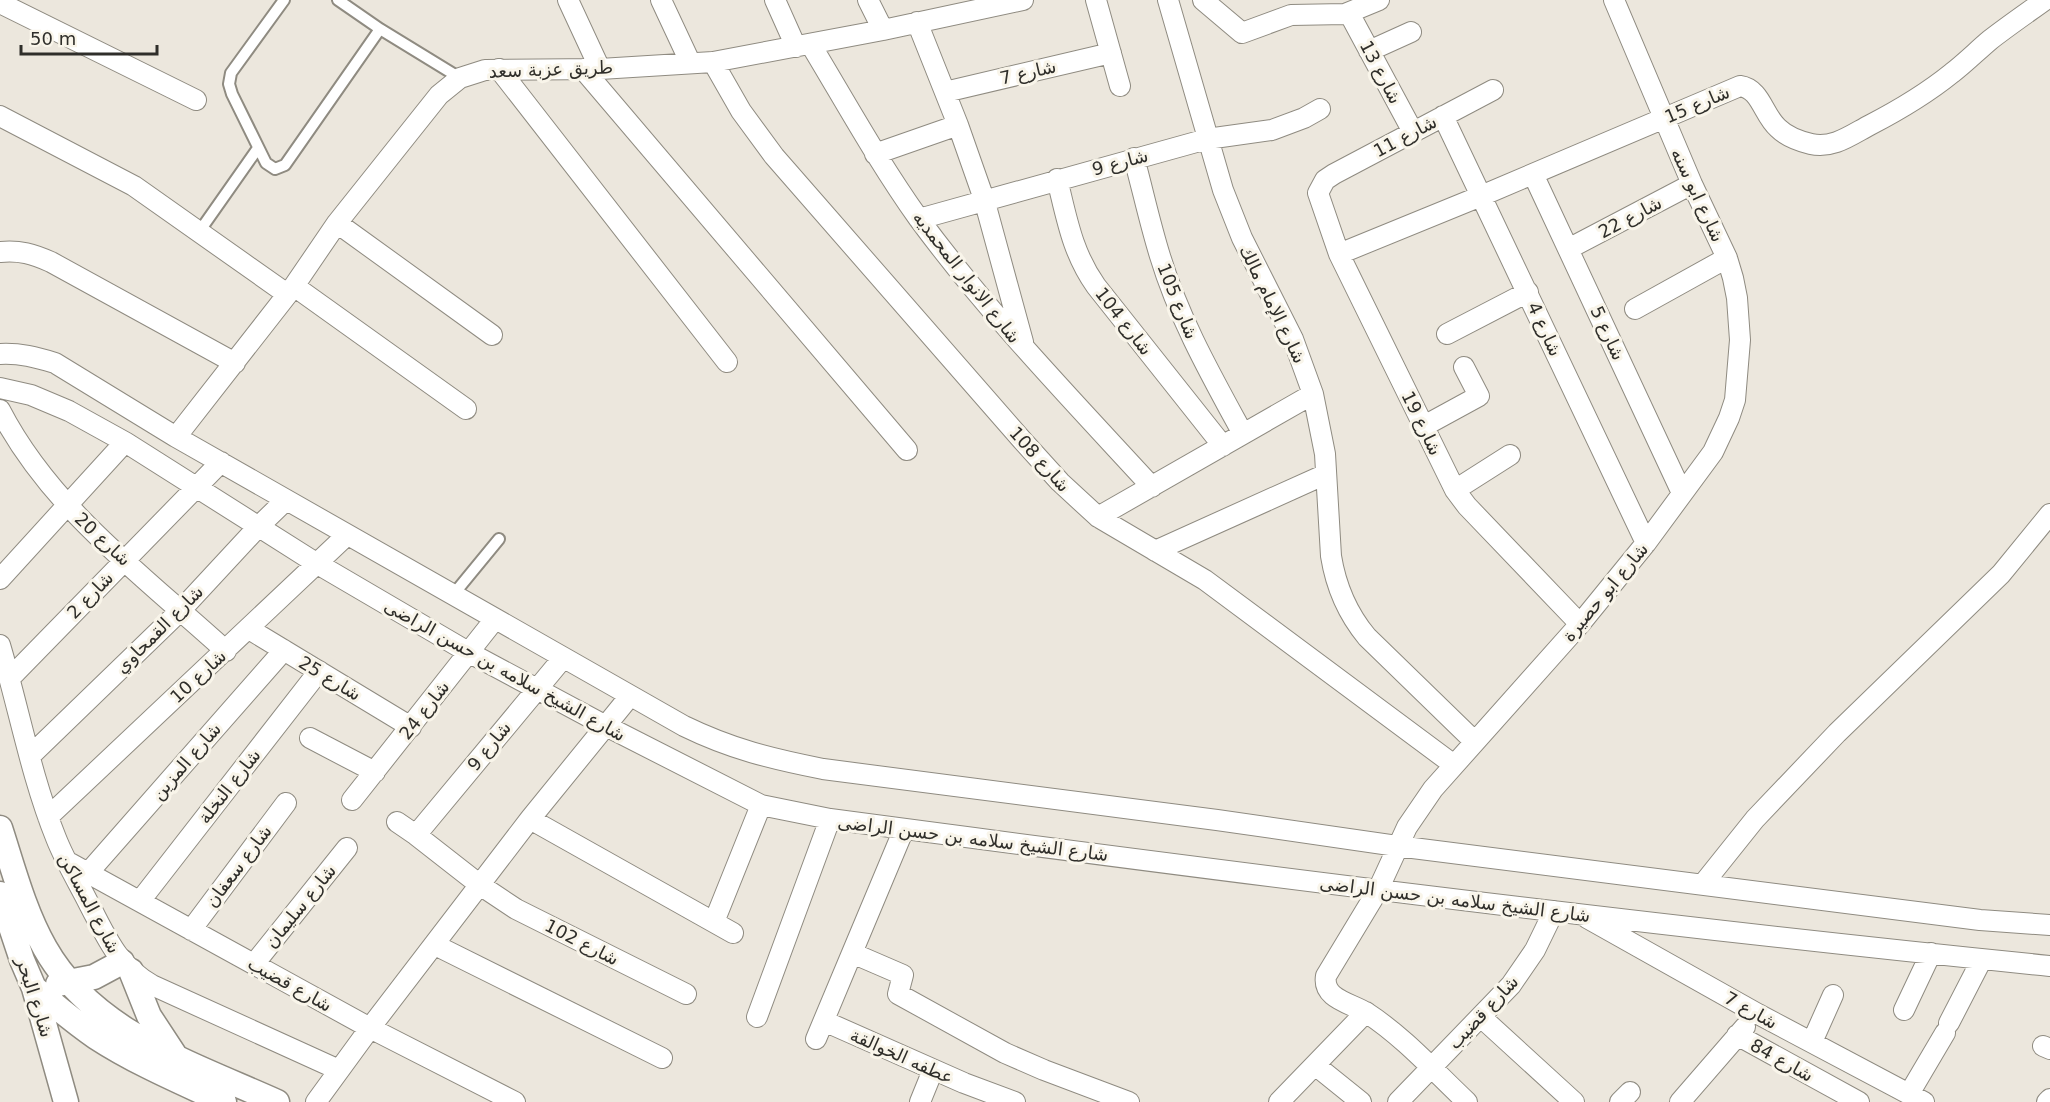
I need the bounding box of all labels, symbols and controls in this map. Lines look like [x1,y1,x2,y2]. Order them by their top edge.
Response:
scale bar [21,18,158,56]
text: 50 m [30,28,76,49]
street label: شارع 13 [1355,37,1406,108]
street label: شارع 7 [998,55,1058,90]
street label: طريق عزبة سعد [489,56,614,83]
street label: شارع 15 [1661,81,1733,128]
street label: شارع 11 [1370,111,1441,162]
street label: شارع 9 [1090,144,1151,181]
street label: شارع ابو سنه [1666,145,1729,246]
street label: شارع 22 [1595,192,1666,243]
street label: شارع الانوار المحمديه [908,207,1025,348]
street label: شارع الإمام مالك [1234,242,1311,367]
street label: شارع 105 [1152,260,1203,342]
street label: شارع 104 [1090,283,1157,360]
street label: شارع 4 [1522,299,1567,360]
street label: شارع 5 [1585,303,1630,364]
street label: شارع 19 [1397,388,1446,459]
street label: شارع 108 [1005,422,1075,496]
street label: شارع 20 [70,508,135,571]
street label: شارع ابو حصيرة [1558,538,1653,646]
street label: شارع 2 [63,567,118,624]
street label: شارع القمحاوي [111,581,208,678]
street label: شارع الشيخ سلامه بن حسن الراضى [380,595,629,746]
street label: شارع 10 [166,645,231,708]
street label: شارع 25 [295,651,365,706]
street label: شارع 24 [395,676,454,744]
street label: شارع 9 [463,717,516,775]
street label: شارع المزين [147,718,226,804]
street label: شارع النخلة [193,745,265,828]
street label: شارع الشيخ سلامه بن حسن الراضى [836,811,1110,866]
street label: شارع سعفان [200,821,276,912]
street label: شارع المساكن [54,849,125,957]
street label: شارع سليمان [260,860,341,953]
street label: شارع الشيخ سلامه بن حسن الراضى [1318,872,1592,927]
street label: شارع 102 [541,914,622,970]
street label: شارع قضيب [244,952,336,1017]
street label: شارع البحر [11,953,58,1040]
street label: شارع قضيب [1444,971,1523,1054]
street label: شارع 7 [1720,987,1781,1034]
street label: عطفه الخوالقة [847,1024,957,1089]
street label: شارع 84 [1746,1034,1817,1087]

